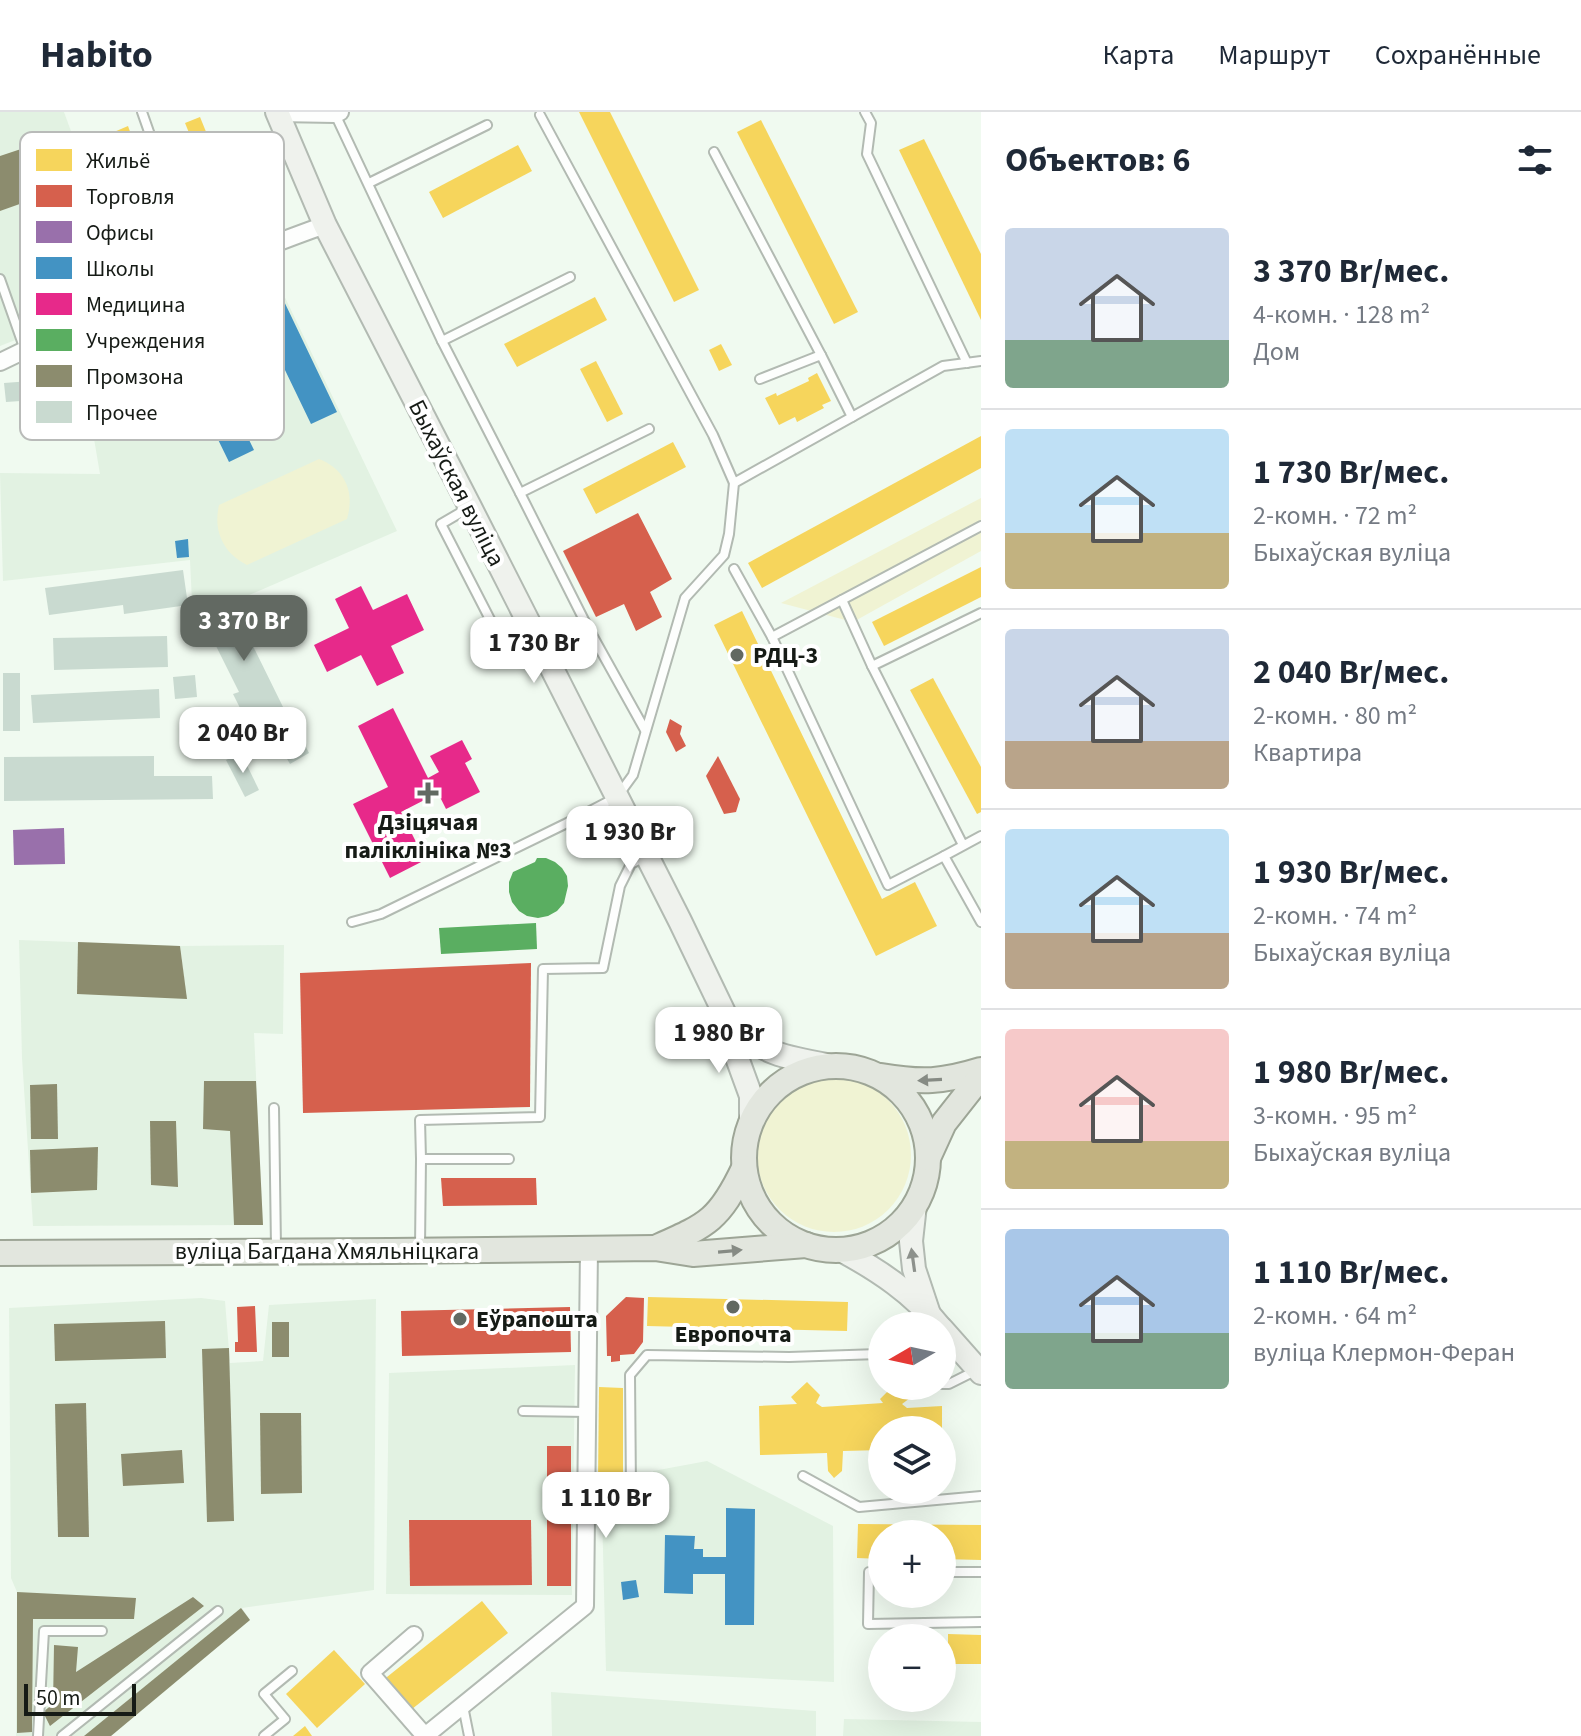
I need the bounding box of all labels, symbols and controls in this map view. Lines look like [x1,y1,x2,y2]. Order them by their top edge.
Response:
text: Habito [40,28,153,82]
text: Карта [1103,35,1174,75]
text: Маршрут [1218,35,1331,75]
text: Сохранённые [1375,35,1541,75]
legend [20,132,284,440]
text: Объектов: 6 [1005,136,1190,185]
icon: filters [1513,138,1557,182]
text: Жильё [86,145,150,177]
text: Торговля [86,181,175,213]
text: Офисы [86,217,154,249]
text: 3 370 Br/мес. [1253,247,1449,296]
text: Школы [86,253,154,285]
icon: home [1069,260,1165,356]
text: Медицина [86,289,185,321]
text: 4-комн. · 128 m² [1253,296,1430,333]
text: Учреждения [86,325,205,357]
text: Дом [1253,333,1300,370]
text: Промзона [86,361,184,393]
street label: Быхаўская вуліца [399,394,514,573]
text: Прочее [86,397,158,429]
text: 1 730 Br/мес. [1253,448,1449,497]
icon: home [1069,461,1165,557]
text: 2-комн. · 72 m² [1253,497,1417,534]
text: Быхаўская вуліца [1253,534,1451,571]
pin: 3 370 Br [161,595,327,663]
text: 3 370 Br [198,602,290,639]
pin: 1 730 Br [451,617,617,685]
text: 1 730 Br [488,624,580,661]
place label: РДЦ-3 [753,638,818,673]
marker: РДЦ-3 [728,646,746,664]
text: 2 040 Br/мес. [1253,648,1449,697]
icon: home [1069,661,1165,757]
text: 2-комн. · 80 m² [1253,697,1417,734]
pin: 2 040 Br [160,707,326,775]
text: 2 040 Br [197,714,289,751]
text: Квартира [1253,734,1362,771]
marker: Дзіцячая паліклініка №3 [417,782,439,804]
place label: Дзіцячая паліклініка №3 [344,805,512,868]
pin: 1 930 Br [547,806,713,874]
text: 1 930 Br [584,813,676,850]
text: 1 930 Br/мес. [1253,848,1449,897]
icon: home [1069,861,1165,957]
text: 2-комн. · 74 m² [1253,897,1417,934]
text: Быхаўская вуліца [1253,934,1451,971]
pin: 1 980 Br [636,1007,802,1075]
text: 1 980 Br [673,1014,765,1051]
text: 1 980 Br/мес. [1253,1048,1449,1097]
icon: home [1069,1061,1165,1157]
one-way arrow [917,1074,942,1087]
text: 3-комн. · 95 m² [1253,1097,1417,1134]
text: Быхаўская вуліца [1253,1134,1451,1171]
street label: вуліца Багдана Хмяльніцкага [175,1234,479,1269]
one-way arrow [718,1244,743,1257]
one-way arrow [906,1247,919,1272]
text: 1 110 Br/мес. [1253,1248,1449,1297]
icon: home [1069,1261,1165,1357]
text: 2-комн. · 64 m² [1253,1297,1417,1334]
marker: Европочта [724,1298,742,1316]
place label: Еўрапошта [476,1302,598,1337]
marker: Еўрапошта [451,1310,469,1328]
north arrow [868,1312,956,1400]
map controls [868,1312,956,1712]
place label: Европочта [674,1317,792,1352]
text: вуліца Клермон-Феран [1253,1334,1515,1371]
button: layers [868,1416,956,1504]
pin: 1 110 Br [523,1472,689,1540]
text: 1 110 Br [560,1479,652,1516]
button: + [868,1520,956,1608]
button: − [868,1624,956,1712]
scale bar [24,1680,136,1716]
text: 50 m [36,1682,81,1714]

